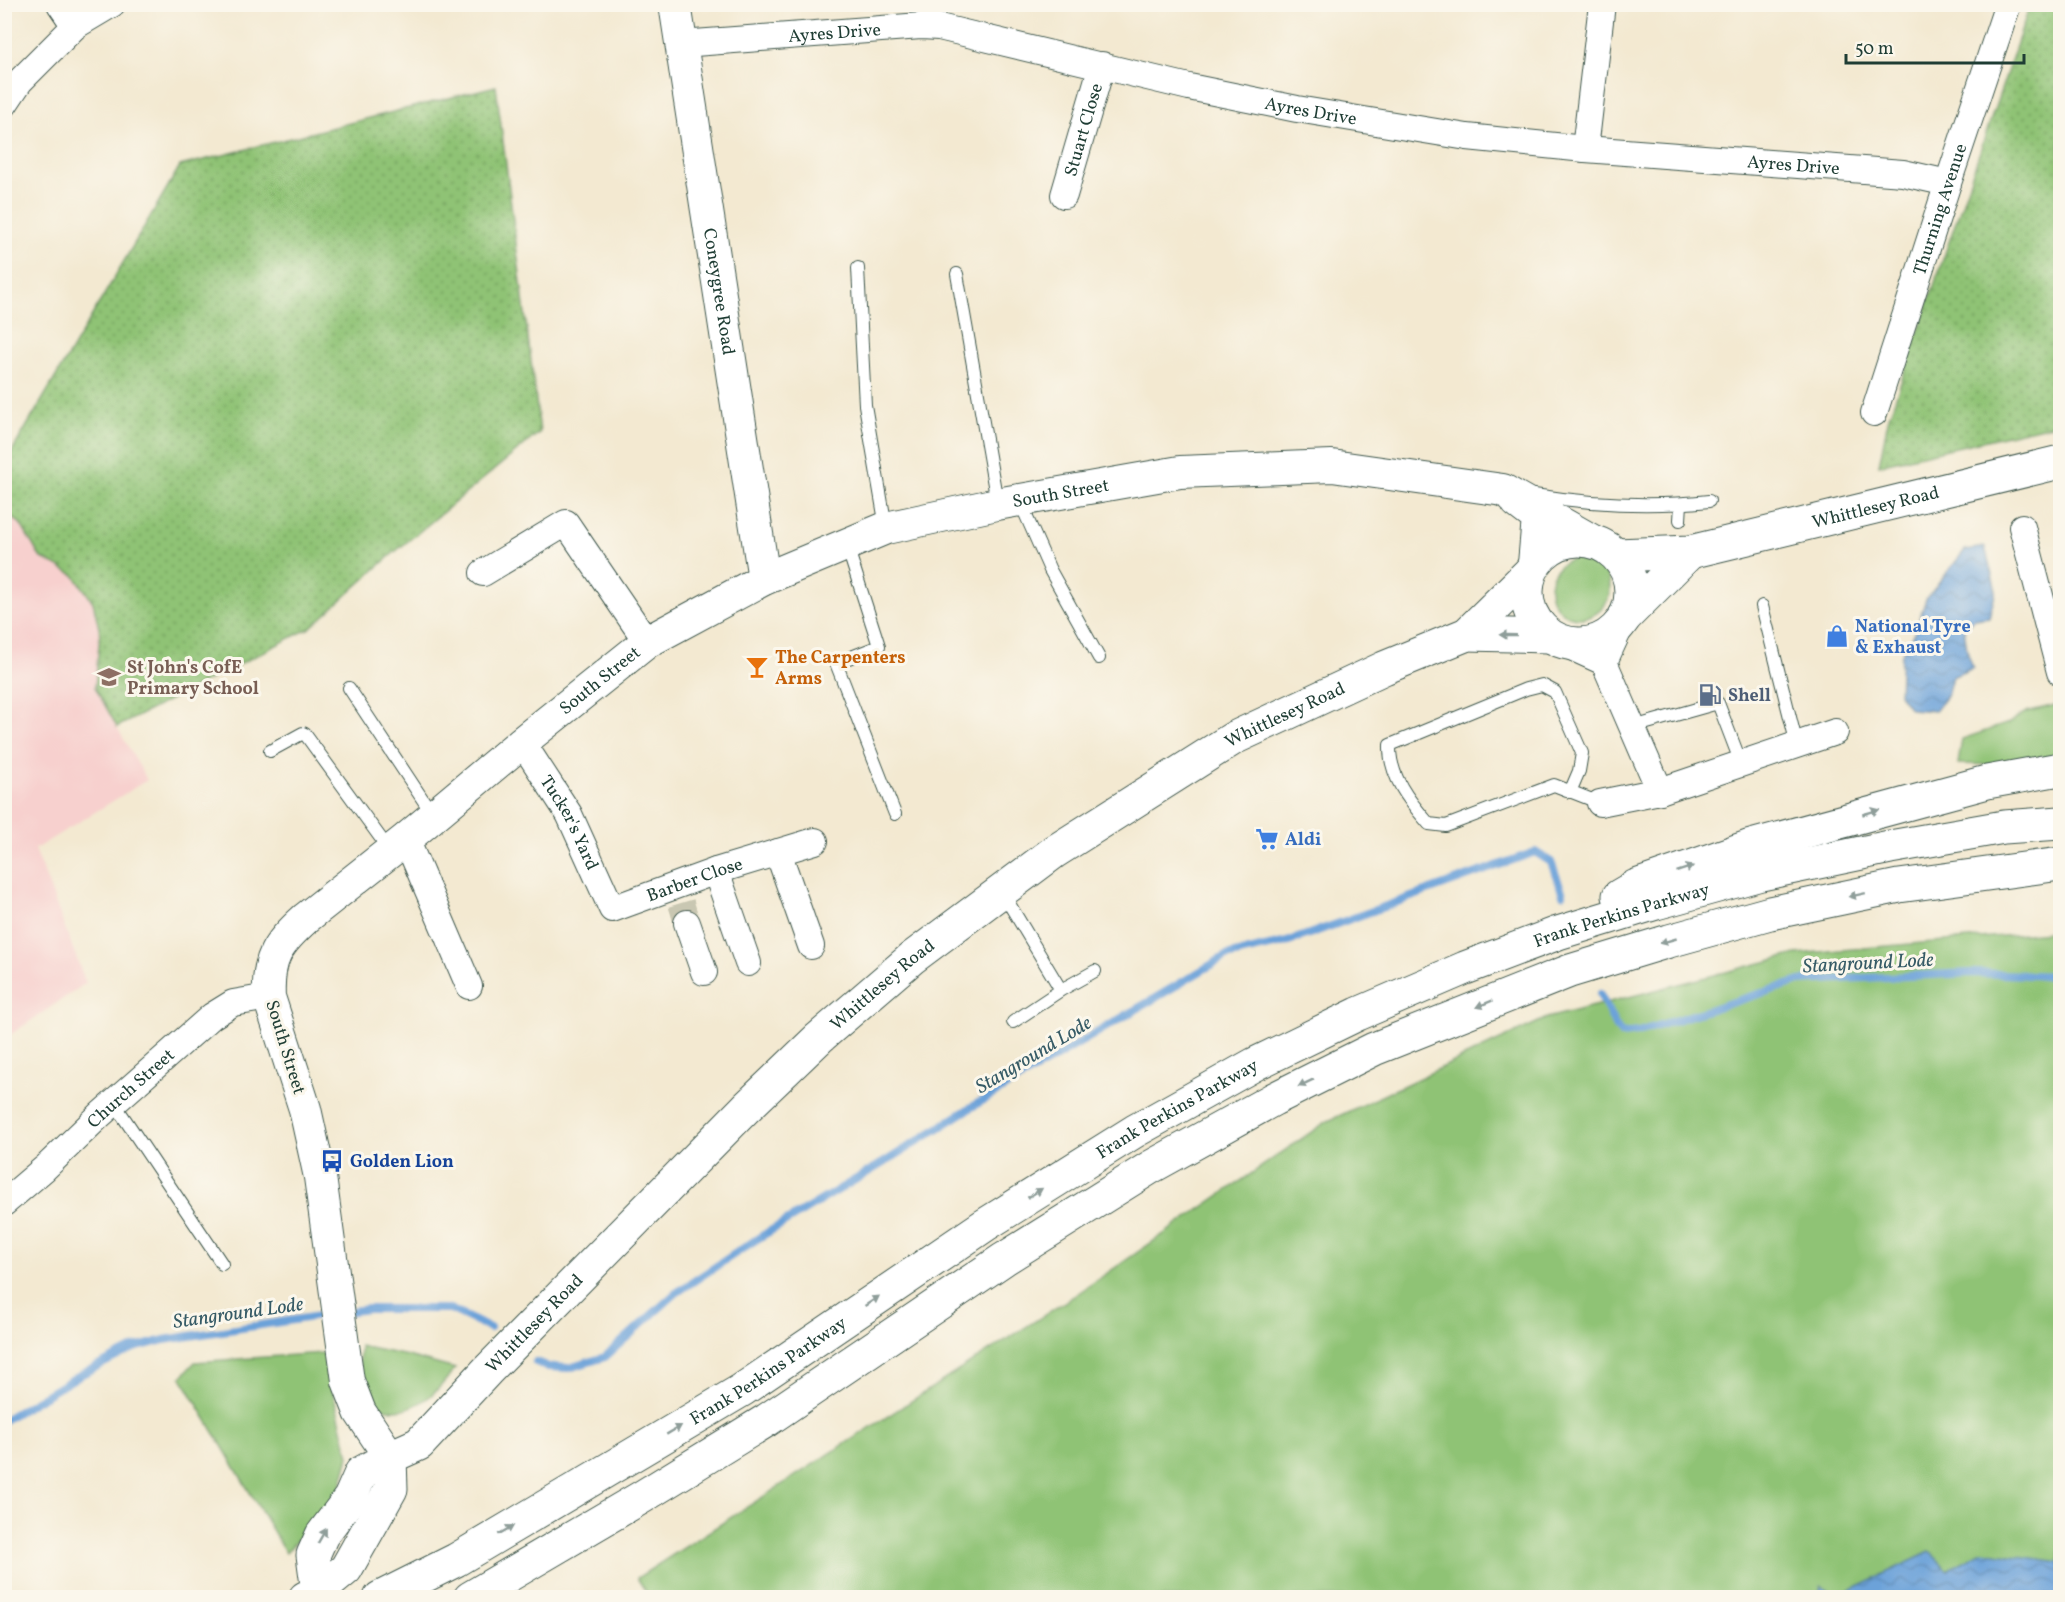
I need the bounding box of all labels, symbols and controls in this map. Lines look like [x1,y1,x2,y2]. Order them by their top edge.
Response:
street label: Ayres Drive [788,18,882,50]
scale bar [1846,27,2024,65]
text: 50 m [1855,37,1894,62]
street label: Stuart Close [1059,81,1110,180]
street label: Ayres Drive [1262,92,1358,133]
street label: Thurning Avenue [1908,141,1974,279]
street label: Ayres Drive [1746,150,1841,182]
street label: Coneygree Road [696,226,740,357]
street label: South Street [1011,474,1111,515]
street label: Whittlesey Road [1810,481,1942,536]
place label: National Tyre & Exhaust [1855,615,1971,661]
shop icon: National Tyre & Exhaust [1824,623,1850,649]
one-way arrow [1499,630,1518,639]
street label: South Street [555,641,646,721]
place label: The Carpenters Arms [775,646,906,692]
bar icon: The Carpenters Arms [744,654,770,680]
place label: St John's CofE Primary School [127,656,259,702]
school or university icon: St John's CofE Primary School [96,664,122,690]
street label: Whittlesey Road [1220,677,1350,755]
fuel station icon: Shell [1697,682,1723,708]
place label: Shell [1728,684,1771,709]
street label: Tucker's Yard [533,771,604,875]
one-way arrow [1862,807,1880,816]
supermarket icon: Aldi [1254,826,1280,852]
place label: Aldi [1285,828,1321,853]
street label: Barber Close [644,853,746,909]
one-way arrow [1676,863,1694,873]
street label: Frank Perkins Parkway [1530,878,1713,955]
one-way arrow [1848,890,1867,900]
street label: Whittlesey Road [825,934,941,1037]
one-way arrow [1659,937,1677,946]
water label: Stanground Lode [1802,947,1935,981]
street label: South Street [258,997,311,1098]
one-way arrow [1475,1000,1493,1009]
water label: Stanground Lode [971,1010,1098,1101]
street label: Church Street [82,1044,181,1135]
street label: Frank Perkins Parkway [1092,1054,1263,1166]
one-way arrow [1297,1079,1314,1088]
bus stop icon: Golden Lion [319,1148,345,1174]
place label: Golden Lion [350,1150,454,1175]
one-way arrow [1027,1188,1043,1199]
street label: Whittlesey Road [481,1269,590,1379]
water label: Stanground Lode [171,1291,306,1337]
one-way arrow [864,1295,880,1307]
street label: Frank Perkins Parkway [686,1311,852,1432]
one-way arrow [666,1425,682,1436]
one-way arrow [498,1525,515,1535]
one-way arrow [317,1527,327,1544]

